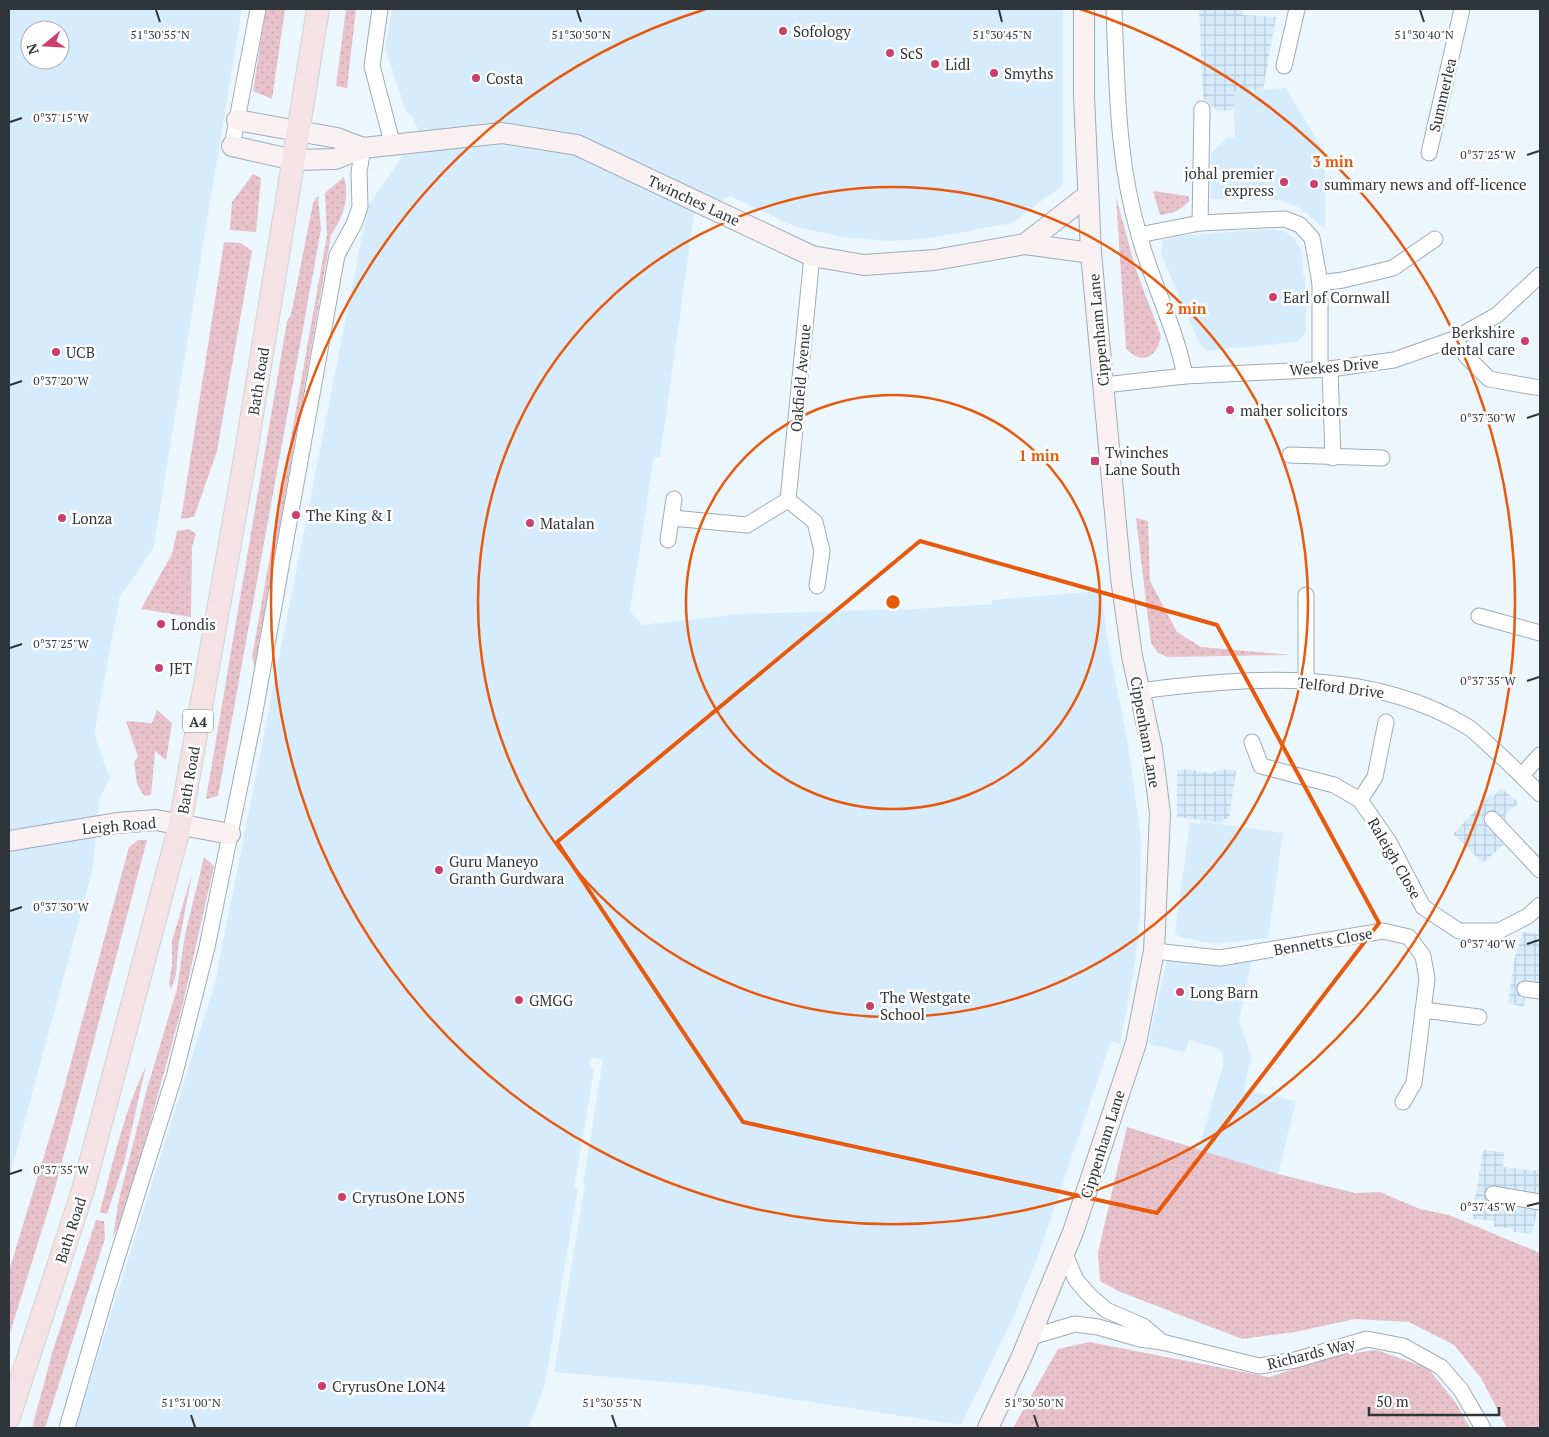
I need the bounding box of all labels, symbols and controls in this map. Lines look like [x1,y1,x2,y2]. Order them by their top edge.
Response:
north arrow [20,20,70,70]
place label: Sofology [793,21,851,41]
marker: Sofology [777,25,789,37]
text: 51°30'55"N [130,27,190,42]
text: 51°30'50"N [551,27,611,42]
text: 51°30'45"N [972,27,1032,42]
text: 51°30'40"N [1394,27,1454,42]
text: N [21,41,43,57]
place label: ScS [900,43,923,63]
marker: ScS [884,47,896,59]
place label: Lidl [945,54,971,74]
street label: Summerlea [1424,56,1460,134]
marker: Lidl [929,58,941,70]
place label: Smyths [1004,63,1053,83]
marker: Smyths [988,67,1000,79]
place label: Costa [486,68,524,88]
marker: Costa [470,72,482,84]
text: 0°37'15"W [33,110,90,125]
text: 0°37'25"W [1460,147,1517,162]
text: 3 min [1312,151,1354,171]
place label: johal premier express [1184,163,1274,200]
street label: Twinches Lane [645,170,743,230]
place label: summary news and off-licence [1324,174,1527,194]
marker: johal premier express [1278,176,1290,188]
marker: summary news and off-licence [1308,178,1320,190]
street label: Cippenham Lane [1083,273,1113,387]
place label: Earl of Cornwall [1283,287,1390,307]
marker: Earl of Cornwall [1267,291,1279,303]
text: 2 min [1165,298,1207,318]
place label: Berkshire dental care [1441,322,1515,359]
street label: Oakfield Avenue [785,323,815,433]
marker: Berkshire dental care [1519,335,1531,347]
place label: UCB [66,342,95,362]
marker: UCB [50,346,62,358]
street label: Bath Road [243,346,273,416]
street label: Weekes Drive [1289,352,1379,380]
text: 0°37'20"W [33,373,90,388]
place label: maher solicitors [1240,400,1348,420]
marker: maher solicitors [1224,404,1236,416]
text: 0°37'30"W [1460,410,1517,425]
place label: Twinches Lane South [1105,442,1180,479]
text: 1 min [1018,445,1060,465]
marker: Twinches Lane South [1089,455,1101,467]
place label: The King & I [306,505,392,525]
place label: Lonza [72,508,113,528]
marker: The King & I [290,509,302,521]
marker: Lonza [56,512,68,524]
place label: Matalan [540,513,595,533]
marker: Matalan [524,517,536,529]
centre of rings [884,593,902,611]
place label: Londis [171,614,216,634]
marker: Londis [155,618,167,630]
text: 0°37'25"W [33,636,90,651]
place label: JET [169,658,192,678]
marker: JET [153,662,165,674]
street label: Telford Drive [1297,672,1385,702]
text: 0°37'35"W [1460,673,1517,688]
street label: Cippenham Lane [1126,675,1166,789]
road number: A4 [183,709,213,732]
street label: Bath Road [172,745,204,815]
street label: Leigh Road [81,812,157,838]
street label: Raleigh Close [1364,814,1426,902]
place label: Guru Maneyo Granth Gurdwara [449,851,565,888]
marker: Guru Maneyo Granth Gurdwara [433,864,445,876]
text: 0°37'30"W [33,899,90,914]
street label: Bennetts Close [1272,922,1374,960]
text: 0°37'40"W [1460,936,1517,951]
place label: Long Barn [1190,982,1259,1002]
marker: Long Barn [1174,986,1186,998]
place label: The Westgate School [880,987,971,1024]
place label: GMGG [529,990,574,1010]
marker: GMGG [513,994,525,1006]
marker: The Westgate School [864,1000,876,1012]
street label: Cippenham Lane [1075,1087,1129,1201]
text: 0°37'35"W [33,1162,90,1177]
place label: CryrusOne LON5 [352,1187,465,1207]
marker: CryrusOne LON5 [336,1191,348,1203]
street label: Bath Road [50,1194,90,1266]
text: 0°37'45"W [1460,1199,1517,1214]
street label: Richards Way [1265,1332,1357,1374]
place label: CryrusOne LON4 [332,1376,445,1396]
marker: CryrusOne LON4 [316,1380,328,1392]
scale bar [1369,1384,1499,1416]
text: 50 m [1376,1391,1409,1411]
text: 51°31'00"N [161,1395,221,1410]
text: 51°30'55"N [582,1395,642,1410]
text: 51°30'50"N [1004,1395,1064,1410]

